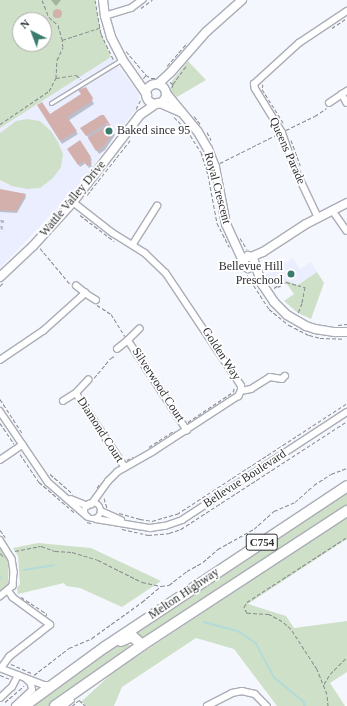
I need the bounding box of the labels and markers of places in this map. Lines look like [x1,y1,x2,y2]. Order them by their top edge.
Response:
place label: Baked since 95 [117,124,190,138]
marker: Baked since 95 [104,126,114,136]
place label: Bellevue Hill Preschool [219,260,283,288]
marker: Bellevue Hill Preschool [286,269,296,279]

